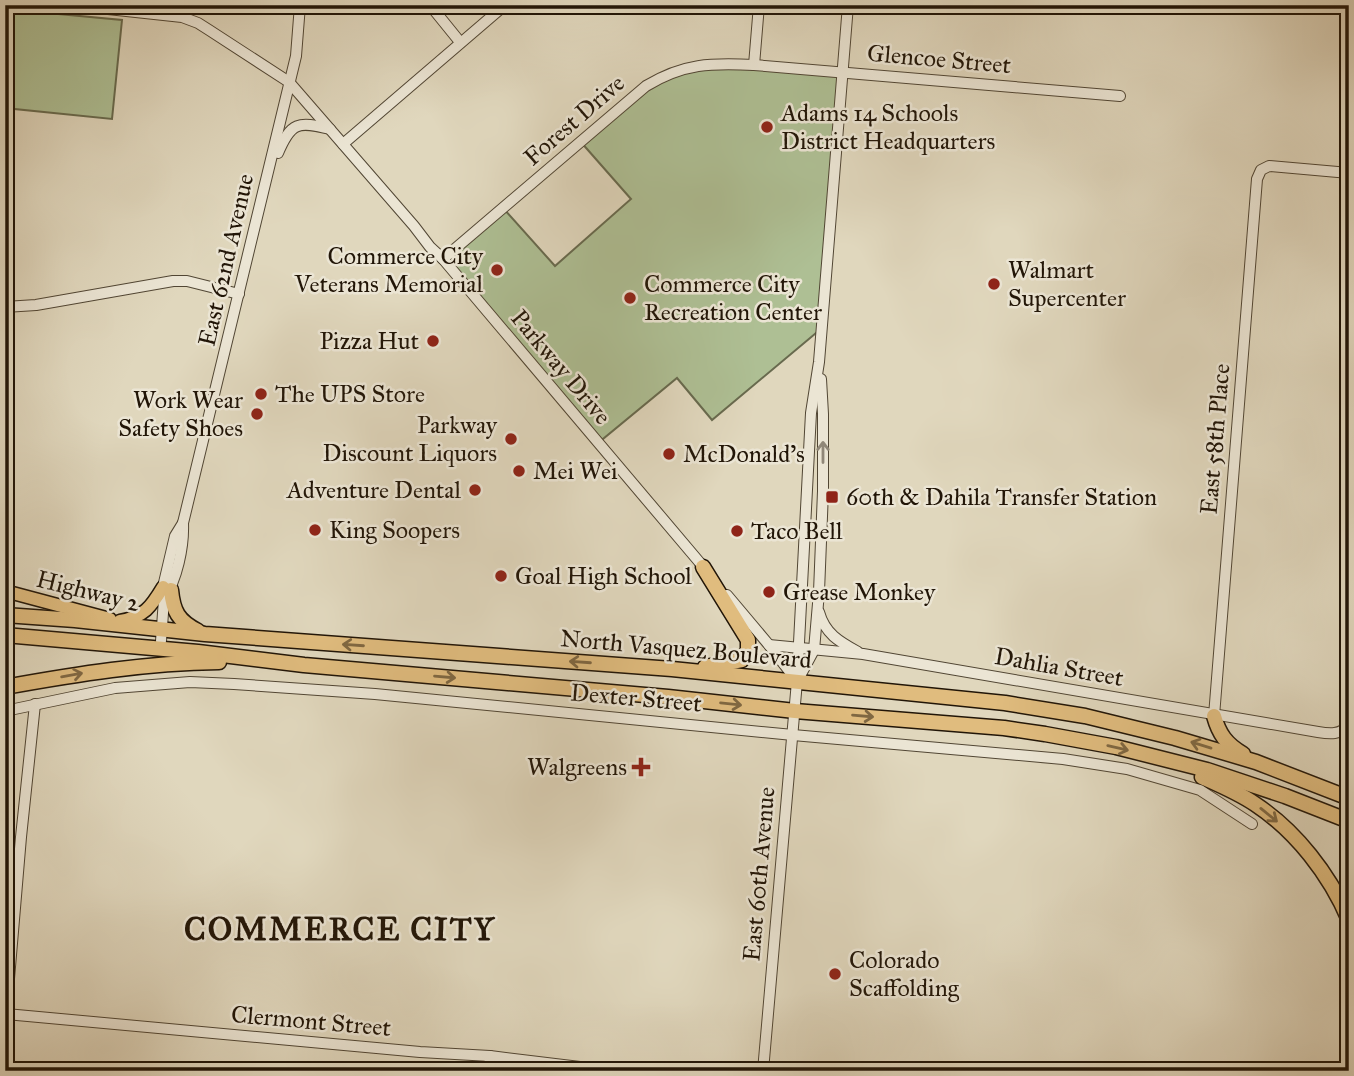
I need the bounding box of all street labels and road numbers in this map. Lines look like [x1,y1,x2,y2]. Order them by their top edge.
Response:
street label: Glencoe Street [866,38,1013,80]
street label: Forest Drive [517,68,631,172]
street label: East 62nd Avenue [192,171,260,349]
street label: Parkway Drive [504,303,618,431]
street label: East 58th Place [1193,362,1237,516]
street label: Highway 2 [33,564,143,618]
street label: North Vasquez Boulevard [559,623,813,675]
street label: Dahlia Street [992,641,1126,693]
street label: Dexter Street [569,677,703,719]
street label: East 60th Avenue [736,785,782,963]
street label: Clermont Street [230,999,393,1043]

